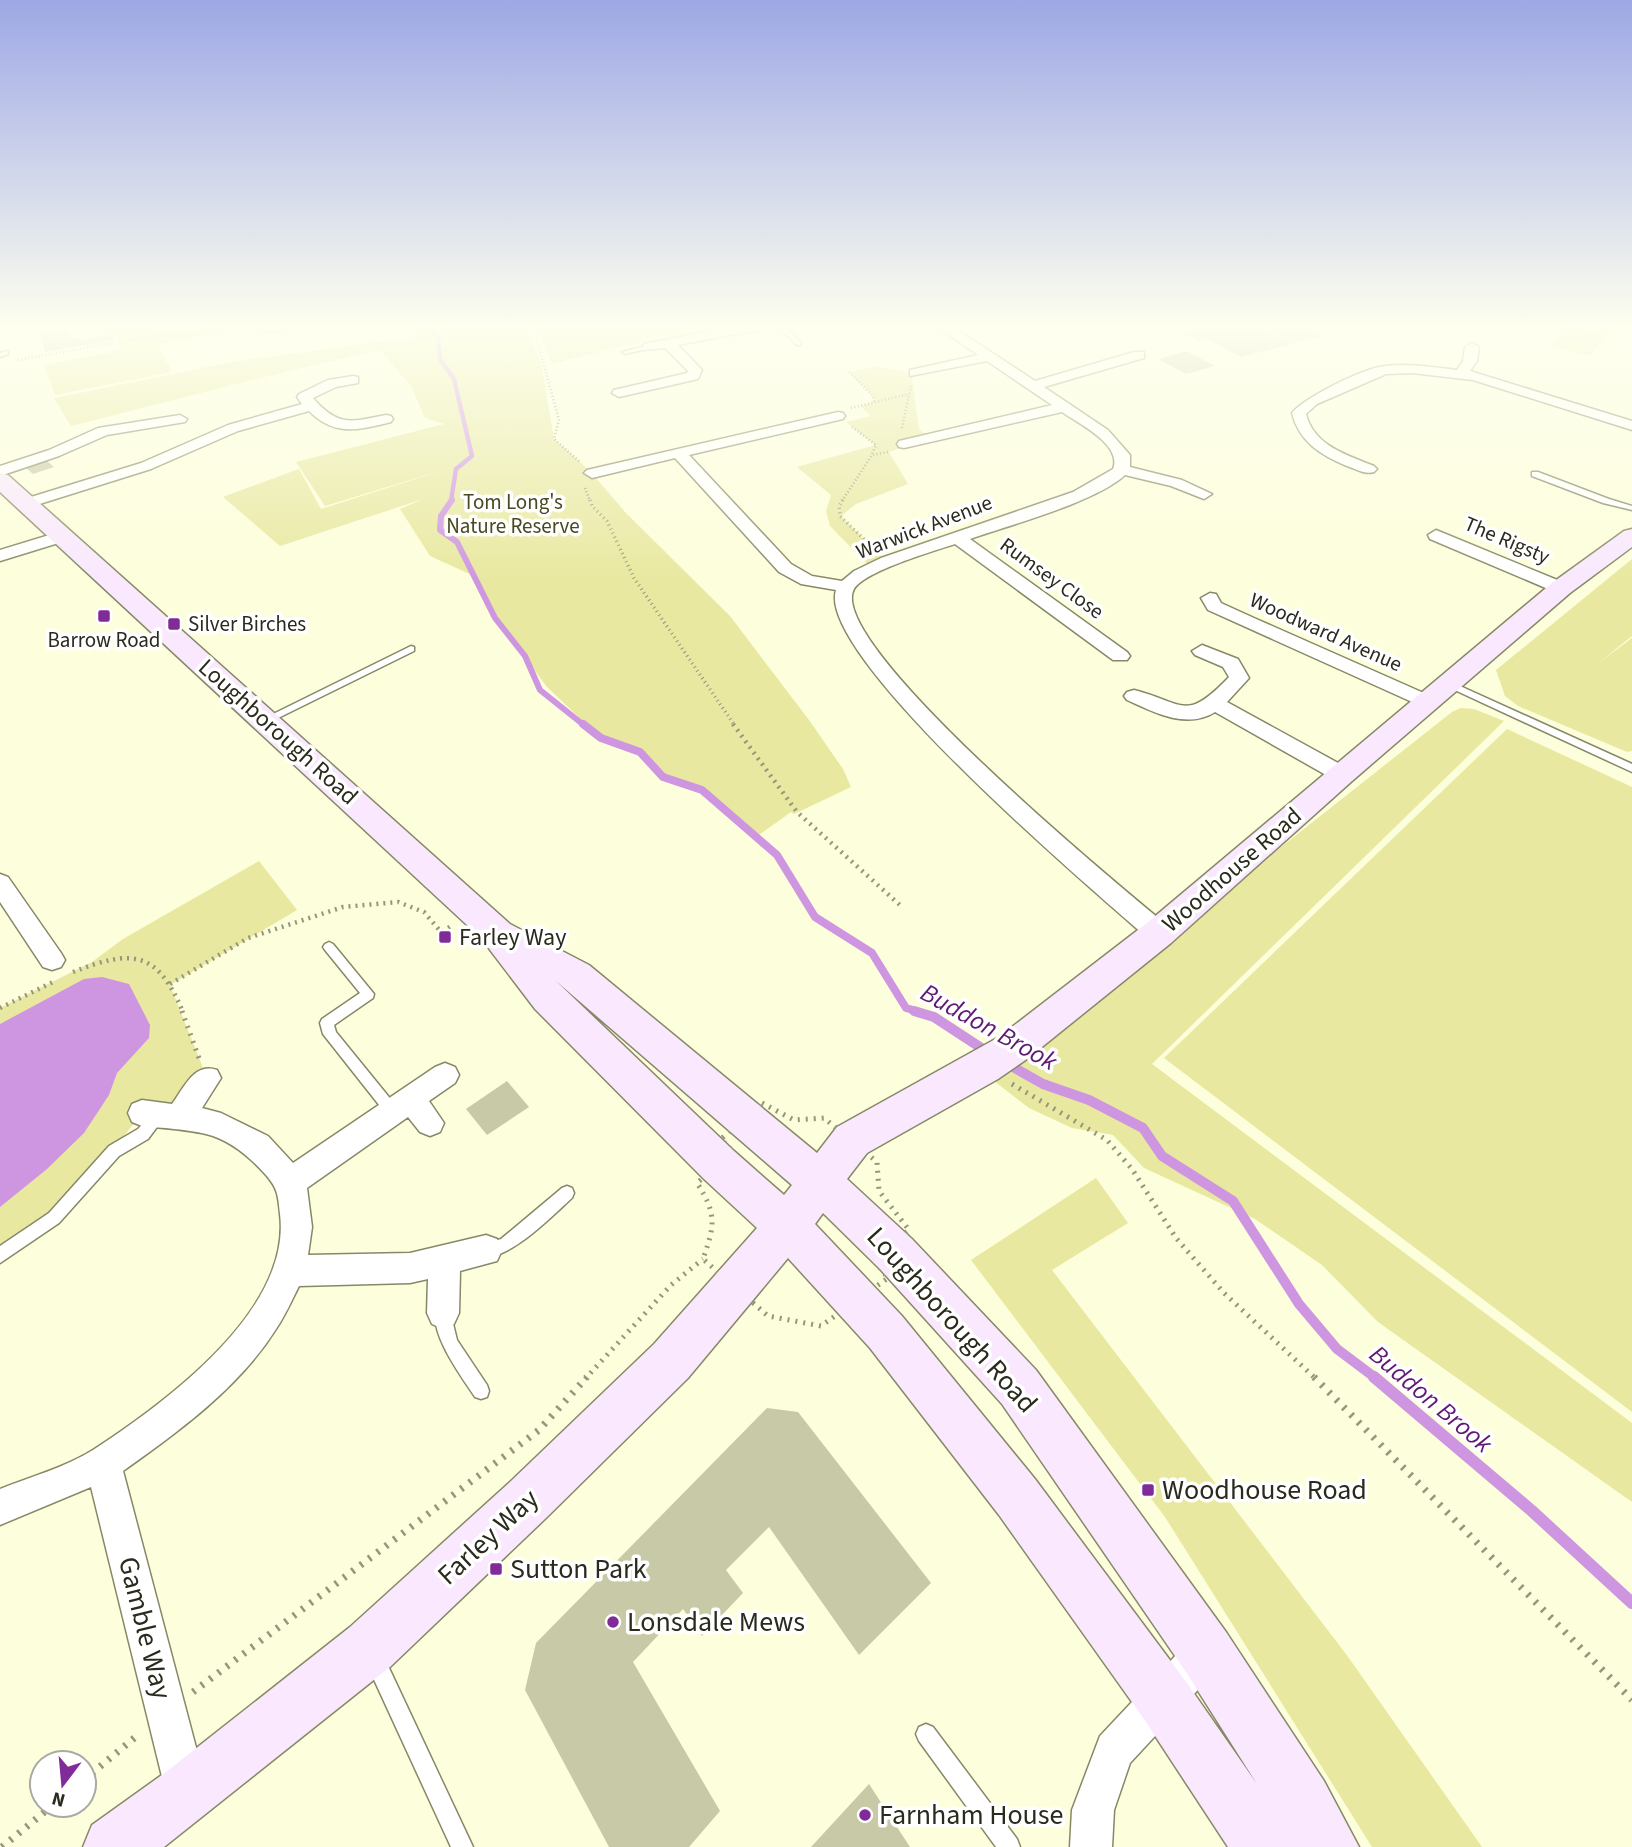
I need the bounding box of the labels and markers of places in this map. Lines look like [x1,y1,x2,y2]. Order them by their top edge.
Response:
marker: Barrow Road [96,608,112,624]
place label: Silver Birches [188,609,306,639]
marker: Silver Birches [166,616,182,632]
place label: Barrow Road [48,625,160,655]
place label: Farley Way [459,920,566,955]
marker: Farley Way [437,929,453,945]
place label: Woodhouse Road [1162,1470,1367,1510]
marker: Woodhouse Road [1140,1482,1156,1498]
place label: Sutton Park [510,1549,647,1589]
marker: Sutton Park [488,1561,504,1577]
place label: Lonsdale Mews [627,1602,805,1642]
marker: Lonsdale Mews [605,1614,621,1630]
place label: Farnham House [879,1795,1063,1835]
marker: Farnham House [857,1807,873,1823]

